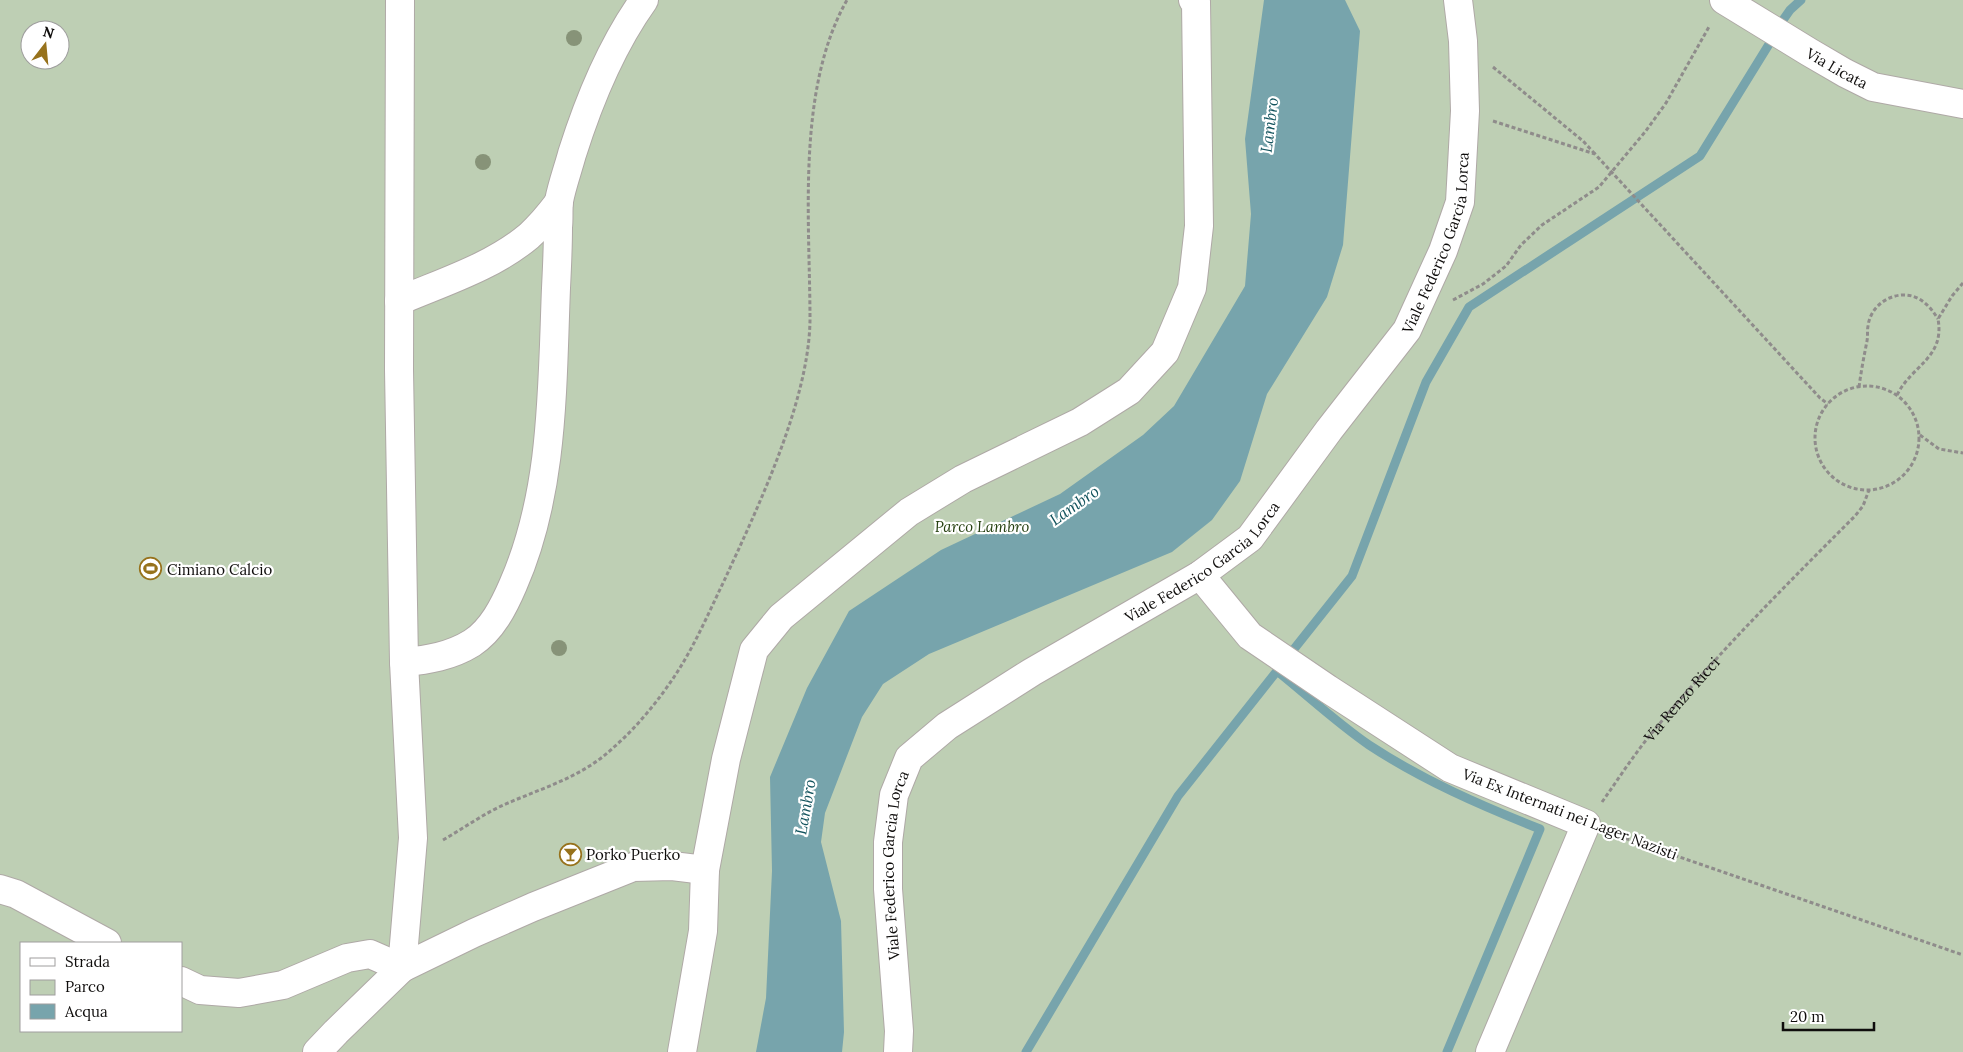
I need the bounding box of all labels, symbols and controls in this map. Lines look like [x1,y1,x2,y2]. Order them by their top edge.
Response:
north arrow [20,20,70,70]
text: N [41,22,56,43]
street label: Via Licata [1802,43,1871,93]
water label: Lambro [1256,96,1282,154]
street label: Viale Federico Garcia Lorca [1397,151,1472,337]
water label: Lambro [1045,481,1103,529]
street label: Viale Federico Garcia Lorca [1120,497,1283,627]
park label: Parco Lambro [935,517,1029,536]
sports icon: Cimiano Calcio [139,557,163,581]
place label: Cimiano Calcio [167,560,272,579]
street label: Via Renzo Ricci [1639,653,1723,746]
street label: Via Ex Internati nei Lager Nazisti [1459,764,1680,864]
street label: Viale Federico Garcia Lorca [879,767,913,962]
water label: Lambro [790,778,820,836]
bar icon: Porko Puerko [558,842,582,866]
place label: Porko Puerko [586,845,680,864]
legend [20,942,182,1032]
text: Strada [65,952,110,971]
text: Parco [65,977,105,996]
scale bar [1783,1000,1874,1032]
text: Acqua [64,1002,108,1021]
text: 20 m [1790,1007,1825,1026]

